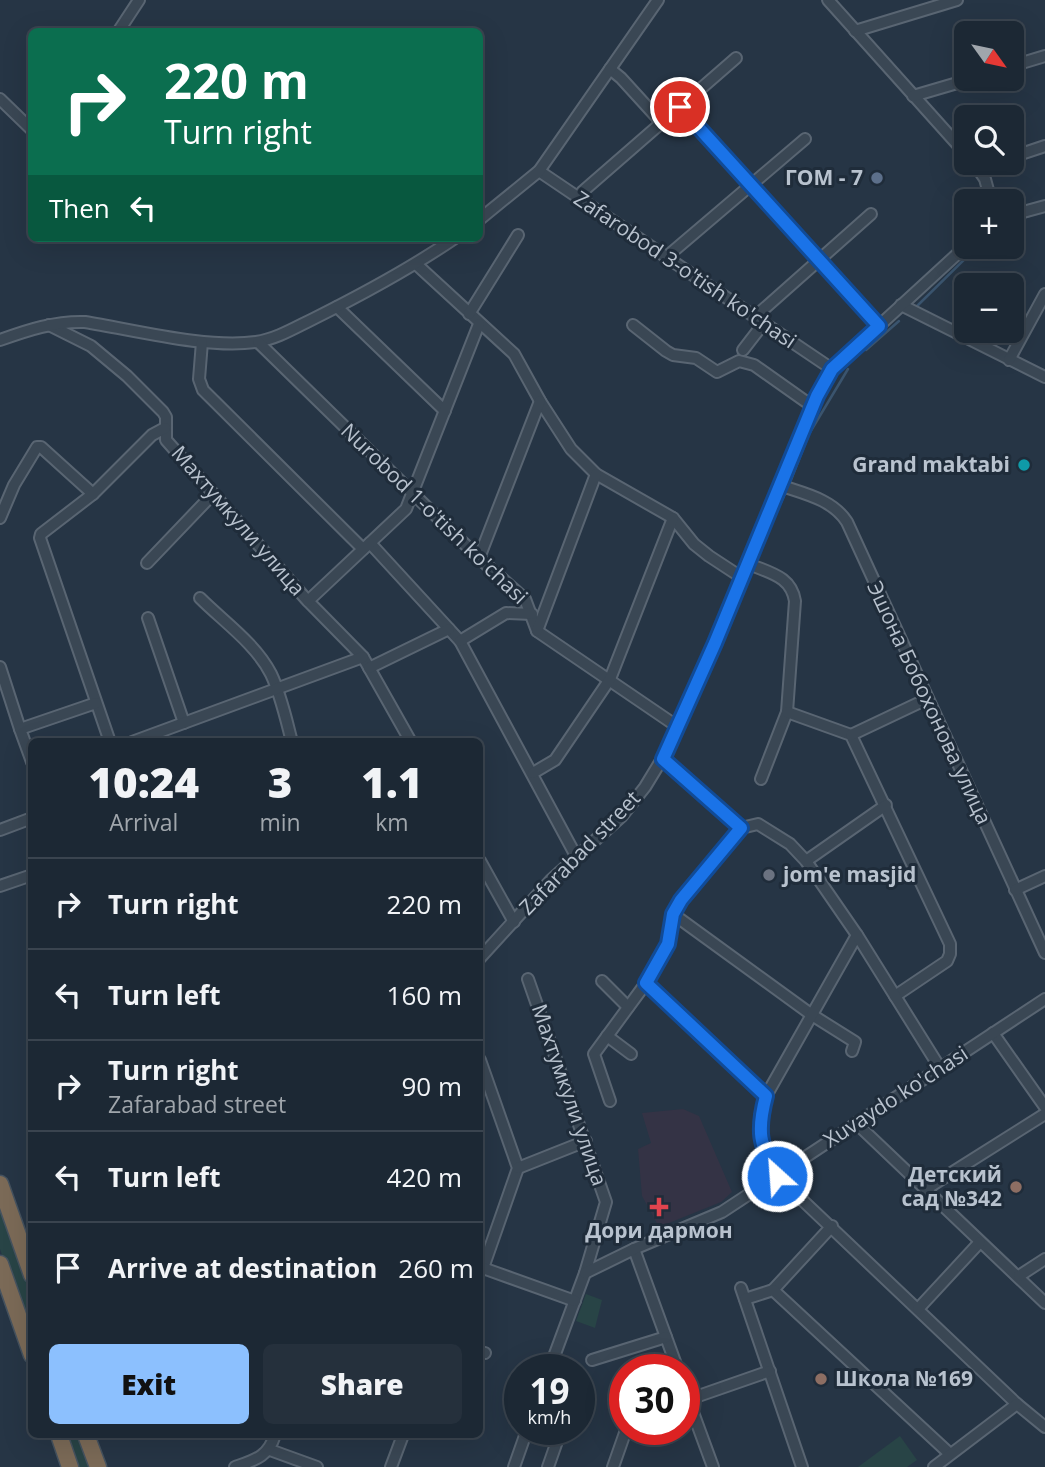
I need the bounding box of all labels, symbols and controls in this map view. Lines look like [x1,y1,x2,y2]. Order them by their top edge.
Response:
north arrow [954,21,1024,91]
map controls [954,21,1024,343]
text: 220 m [164,47,309,113]
icon: right [49,56,140,147]
pin [650,77,710,137]
icon: arrive [661,88,699,126]
button: search [954,105,1024,175]
text: Turn right [164,110,312,153]
place label: ГОМ - 7 [785,163,863,191]
marker: ГОМ - 7 [869,170,885,186]
street label: Zafarobod 3-o'tish ko'chasi [569,184,802,354]
icon: left [124,189,162,227]
button: + [954,189,1024,259]
text: Then [49,190,110,226]
button: − [954,273,1024,343]
street label: Nurobod 1-o'tish ko'chasi [335,417,534,610]
street label: Махтумкули улица [166,439,312,601]
place label: Grand maktabi [852,450,1010,478]
marker: Grand maktabi [1016,457,1032,473]
street label: Эшона Бобохонова улица [861,577,999,829]
text: 10:24 [88,753,199,810]
text: 3 [268,753,292,810]
text: 1.1 [361,753,423,810]
street label: Zafarabad street [513,784,646,921]
text: Arrival [109,806,178,838]
text: min [259,806,301,838]
text: km [375,806,409,838]
place label: jom'e masjid [781,860,916,888]
marker: jom'e masjid [761,867,777,883]
icon: right [49,885,87,923]
text: Turn right [108,886,239,922]
text: 220 m [387,886,462,922]
icon: left [49,976,87,1014]
text: Turn left [108,977,220,1013]
text: 160 m [387,977,462,1013]
street label: Махтумкули улица [526,1000,614,1189]
street label: Xuvaydo ko'chasi [818,1039,973,1153]
text: Turn right [108,1052,239,1088]
icon: right [49,1067,87,1105]
text: 90 m [401,1068,462,1104]
text: Zafarabad street [108,1088,286,1120]
position arrow [740,1139,814,1213]
icon: left [49,1158,87,1196]
text: Turn left [108,1159,220,1195]
text: 420 m [387,1159,462,1195]
place label: Детский сад №342 [902,1160,1002,1212]
marker: Детский сад №342 [1008,1179,1024,1195]
marker: Дори дармон [651,1199,667,1215]
place label: Дори дармон [585,1216,733,1244]
icon: arrive [49,1249,87,1287]
text: Arrive at destination [108,1250,377,1286]
text: 260 m [398,1250,474,1286]
button: Exit [49,1344,249,1424]
button: Share [263,1344,462,1424]
speed limit sign: 30 [609,1354,700,1445]
place label: Школа №169 [835,1364,973,1392]
text: 19 [529,1367,570,1414]
marker: Школа №169 [813,1371,829,1387]
text: km/h [528,1405,571,1429]

